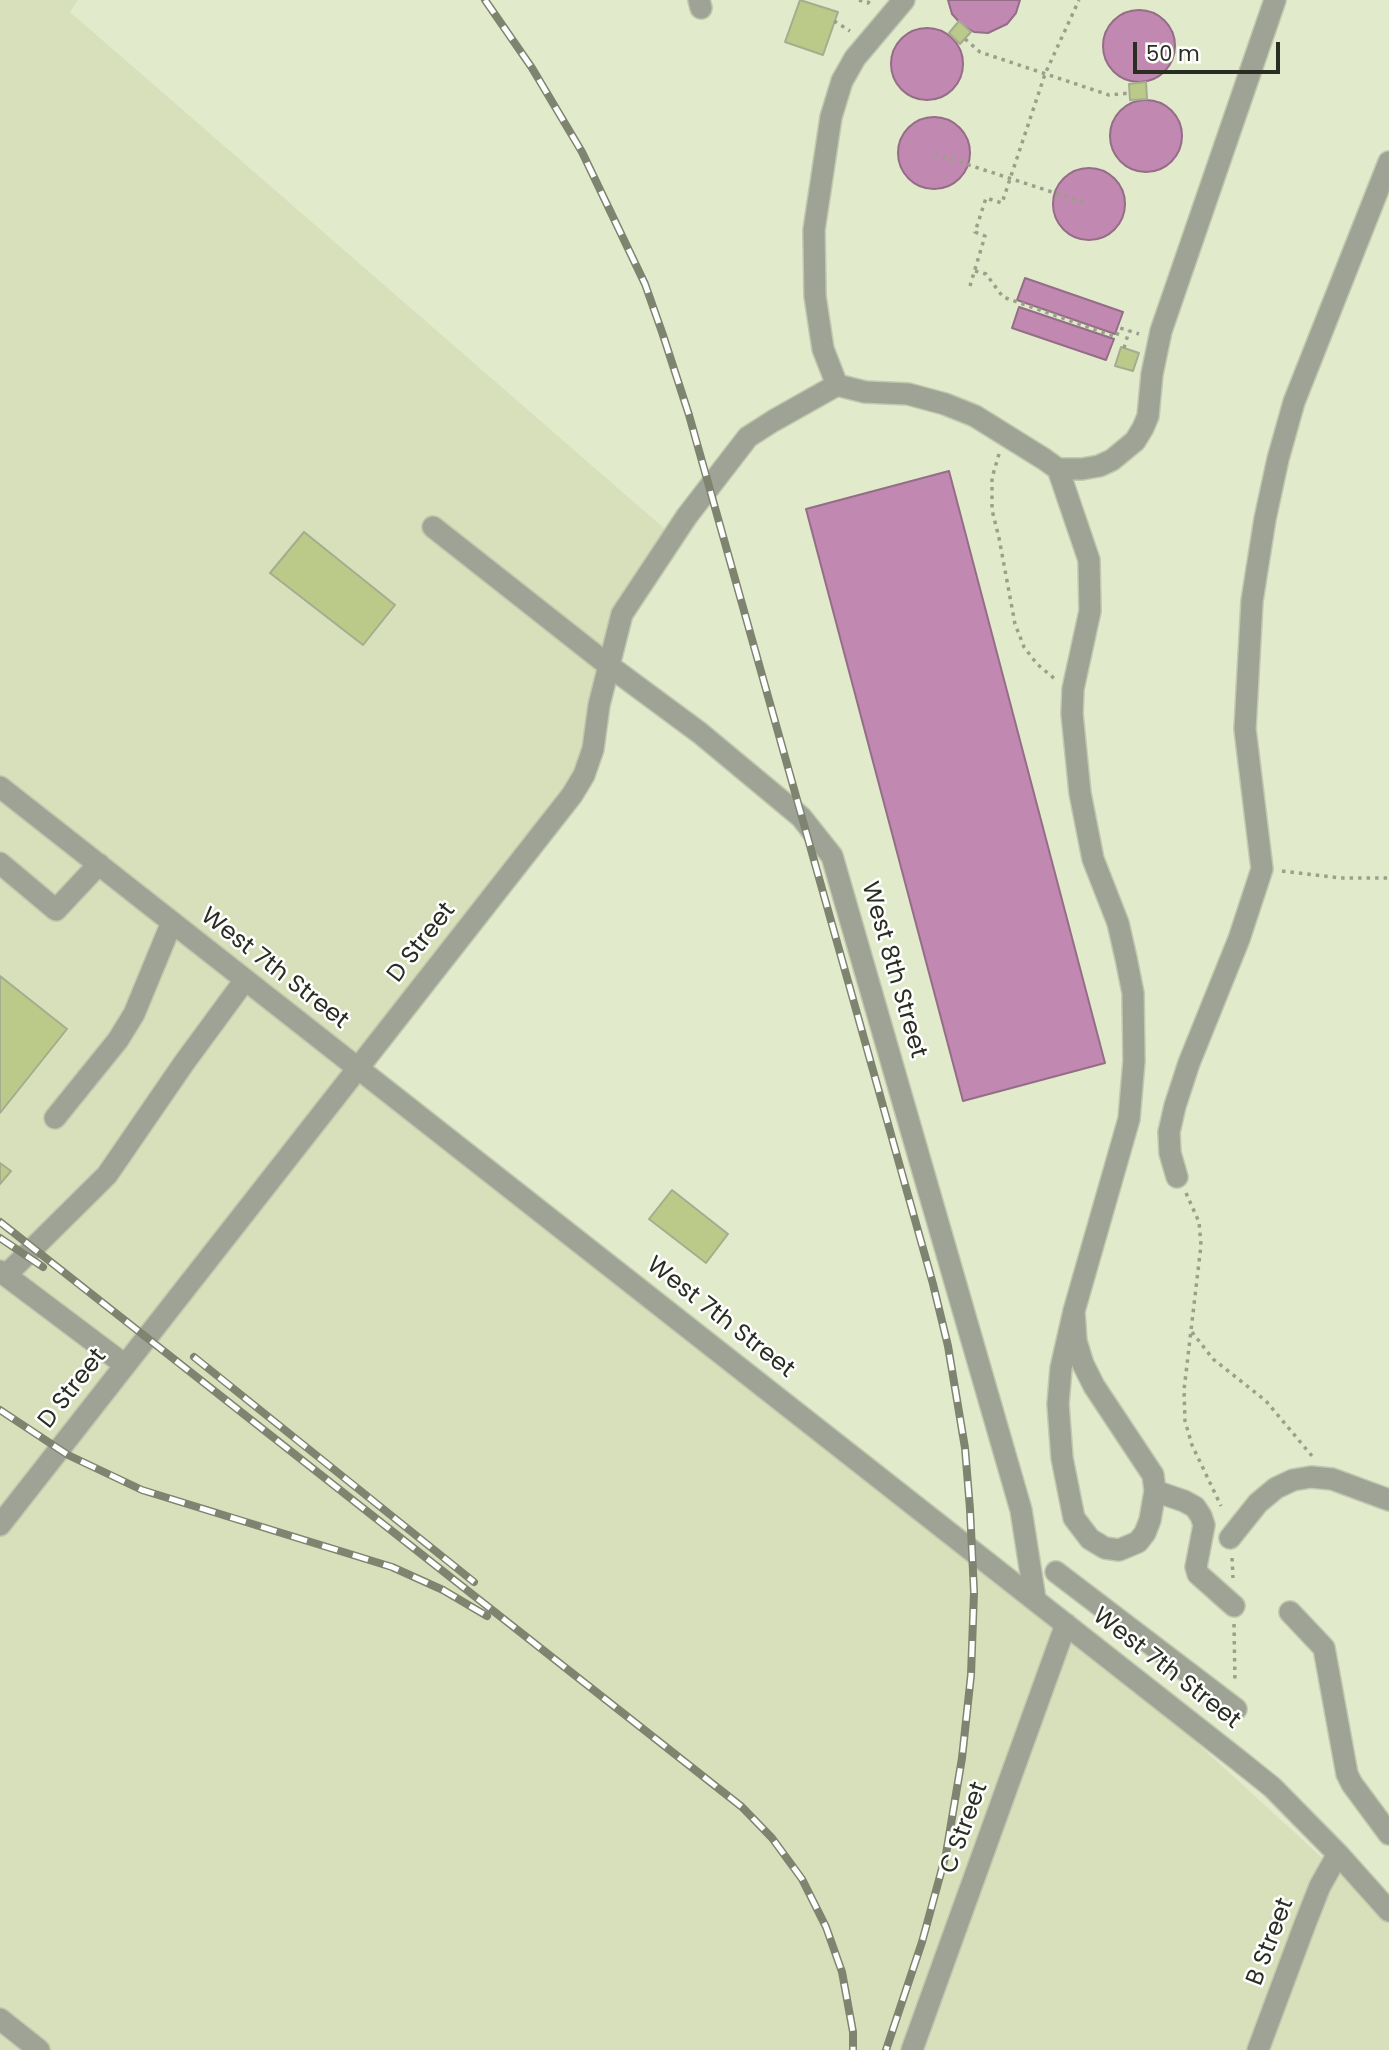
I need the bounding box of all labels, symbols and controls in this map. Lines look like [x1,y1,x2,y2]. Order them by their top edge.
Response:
scale bar [1137,28,1284,72]
text: 50 m [1146,39,1200,68]
street label: West 8th Street [854,879,932,1061]
street label: D Street [382,897,462,989]
street label: West 7th Street [194,902,354,1036]
street label: West 7th Street [640,1251,800,1385]
street label: D Street [33,1343,113,1435]
street label: West 7th Street [1086,1602,1246,1736]
street label: C Street [935,1778,995,1878]
street label: B Street [1241,1894,1301,1990]

